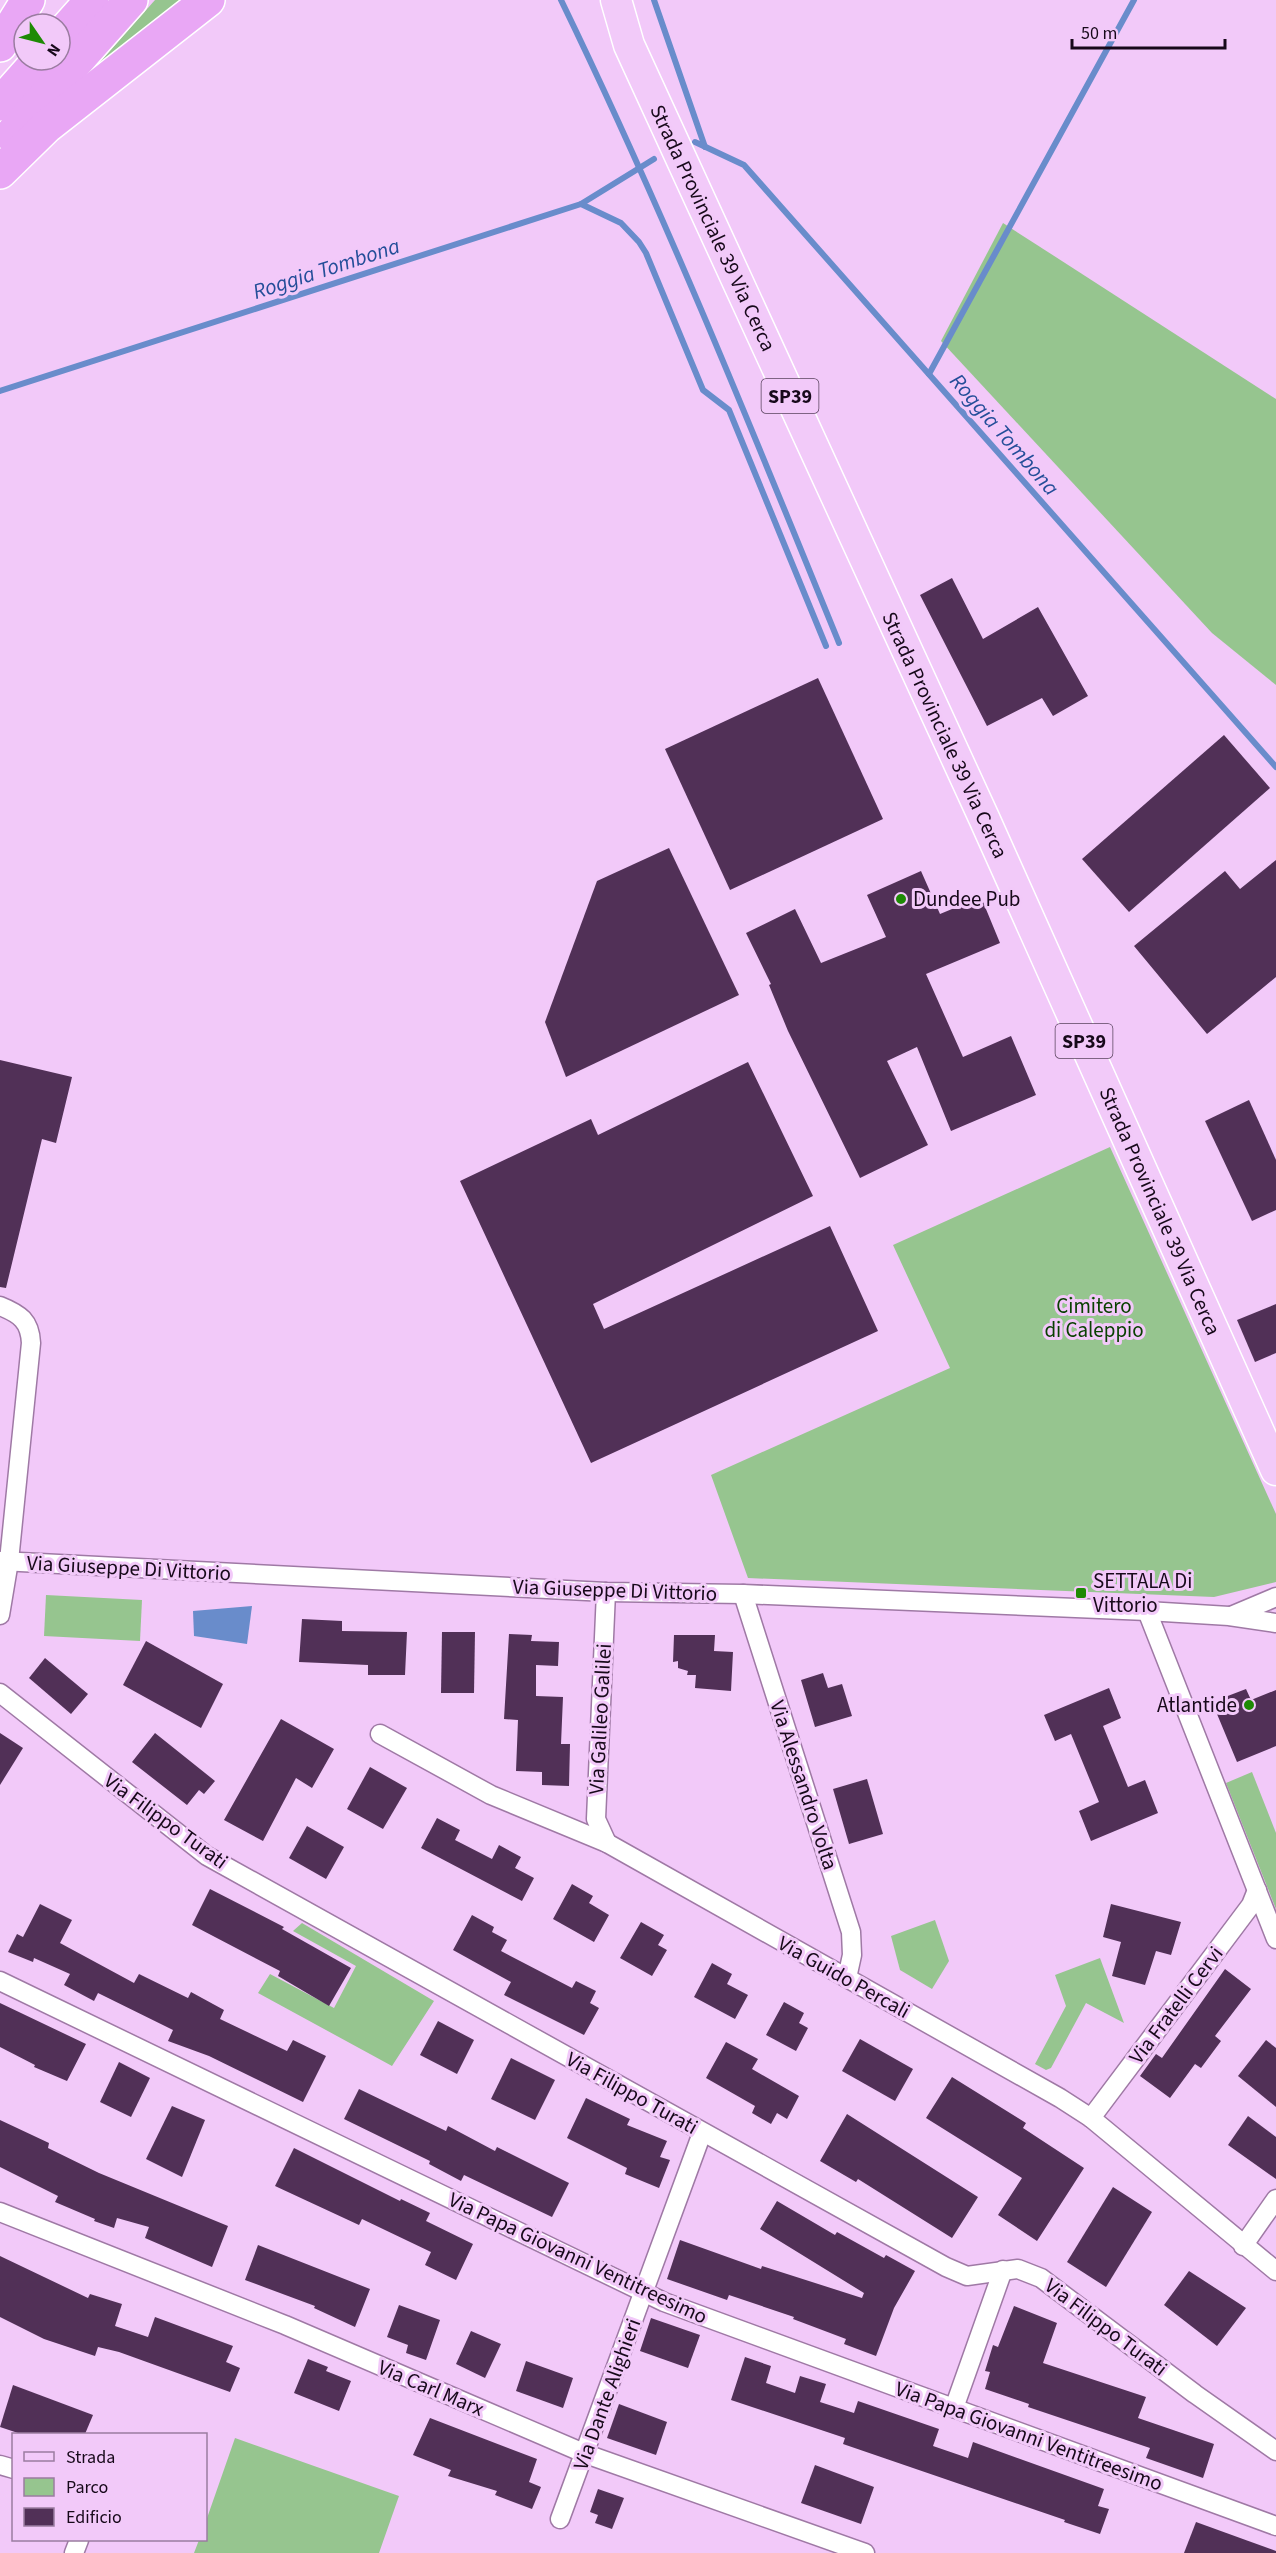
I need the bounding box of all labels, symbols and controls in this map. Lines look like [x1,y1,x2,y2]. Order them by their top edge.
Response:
north arrow [12,12,72,72]
scale bar [1072,12,1225,50]
text: 50 m [1081,21,1117,46]
text: N [41,39,66,61]
street label: Strada Provinciale 39 Via Cerca [643,100,783,356]
water label: Roggia Tombona [249,230,404,308]
water label: Roggia Tombona [942,366,1067,503]
road number: SP39 [762,379,818,413]
street label: Strada Provinciale 39 Via Cerca [875,607,1015,863]
place label: Dundee Pub [913,884,1020,914]
marker: Dundee Pub [894,892,908,906]
road number: SP39 [1056,1024,1112,1058]
street label: Strada Provinciale 39 Via Cerca [1092,1082,1228,1340]
park label: Cimitero di Caleppio [1044,1291,1144,1345]
street label: Via Giuseppe Di Vittorio [26,1548,232,1588]
place label: SETTALA Di Vittorio [1093,1566,1192,1620]
street label: Via Giuseppe Di Vittorio [512,1571,718,1609]
marker: SETTALA Di Vittorio [1074,1586,1088,1600]
street label: Via Galileo Galilei [581,1643,619,1795]
place label: Atlantide [1157,1690,1237,1720]
street label: Via Alessandro Volta [762,1696,846,1874]
marker: Atlantide [1242,1698,1256,1712]
street label: Via Filippo Turati [98,1766,234,1876]
street label: Via Guido Percali [772,1928,916,2026]
street label: Via Fratelli Cervi [1122,1940,1230,2070]
street label: Via Filippo Turati [561,2044,703,2142]
street label: Via Papa Giovanni Ventitreesimo [444,2185,712,2331]
street label: Via Filippo Turati [1038,2271,1174,2383]
street label: Via Dante Alighieri [566,2314,648,2474]
street label: Via Carl Marx [373,2352,489,2424]
street label: Via Papa Giovanni Ventitreesimo [891,2374,1167,2498]
legend [12,2433,207,2541]
text: Strada [66,2445,115,2470]
text: Parco [66,2475,108,2500]
text: Edificio [66,2505,122,2530]

